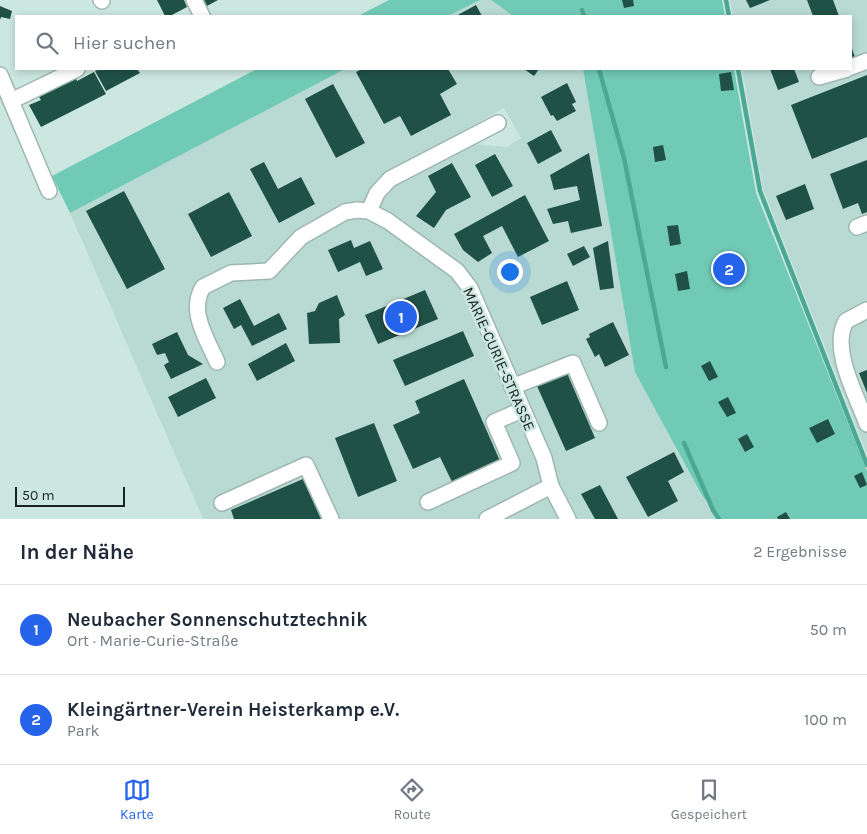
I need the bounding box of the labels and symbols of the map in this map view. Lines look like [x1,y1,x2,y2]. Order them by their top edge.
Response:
pin: 2 [713,250,745,288]
your location [497,259,523,285]
street label: MARIE-CURIE-STRASSE [459,284,539,434]
pin: 1 [385,298,417,336]
scale bar [15,484,125,507]

